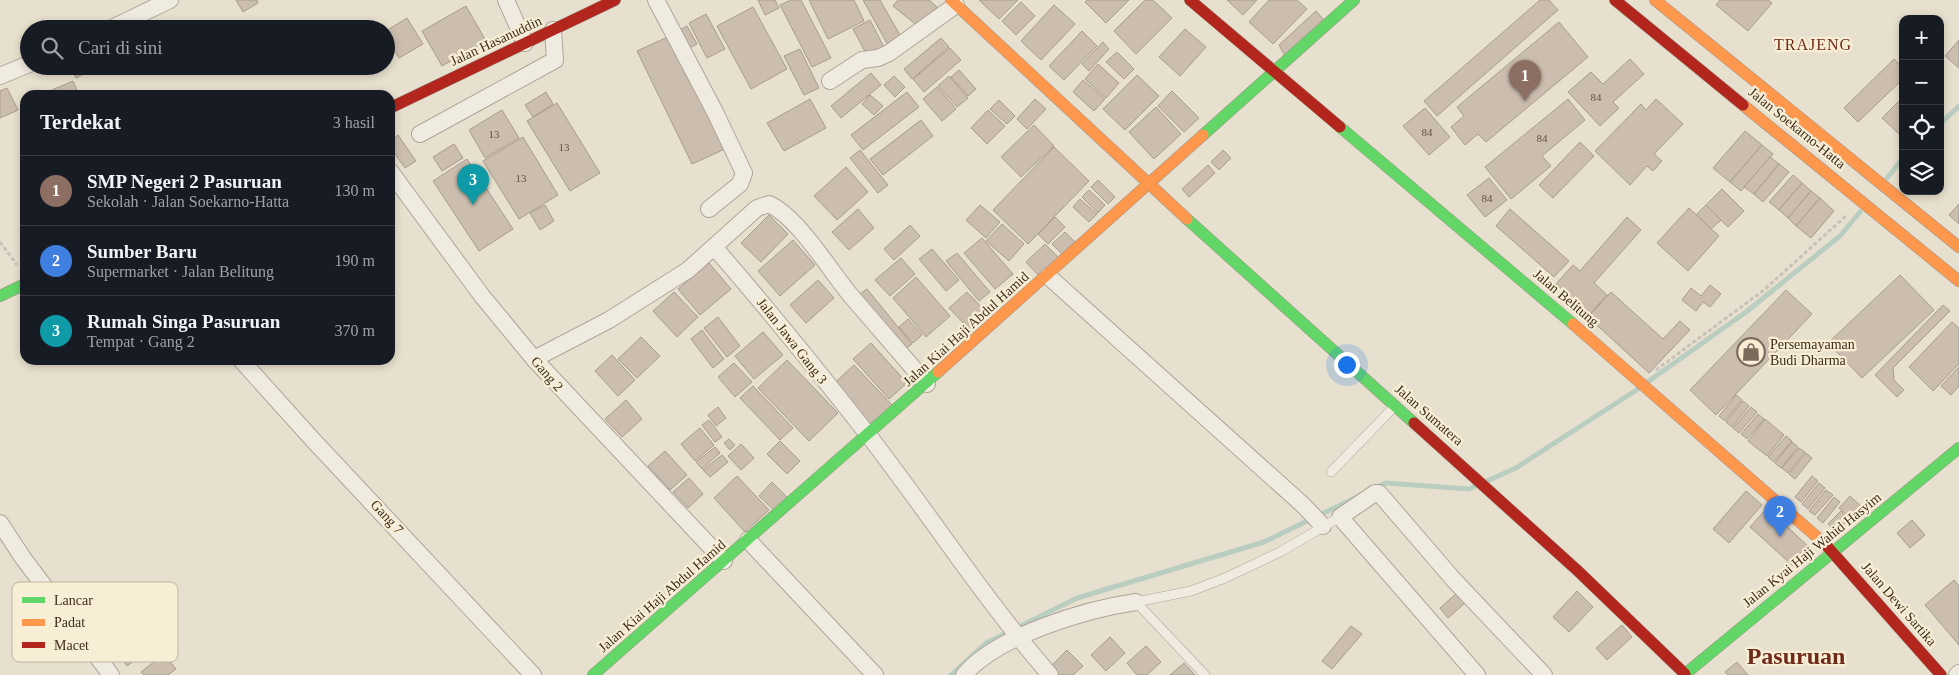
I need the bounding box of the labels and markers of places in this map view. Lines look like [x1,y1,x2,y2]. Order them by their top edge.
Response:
pin: 1 [1509,60,1541,101]
pin: 3 [457,164,489,205]
shop icon: Persemayaman Budi Dharma [1736,337,1766,367]
place label: Persemayaman Budi Dharma [1770,337,1855,368]
pin: 2 [1764,496,1796,537]

